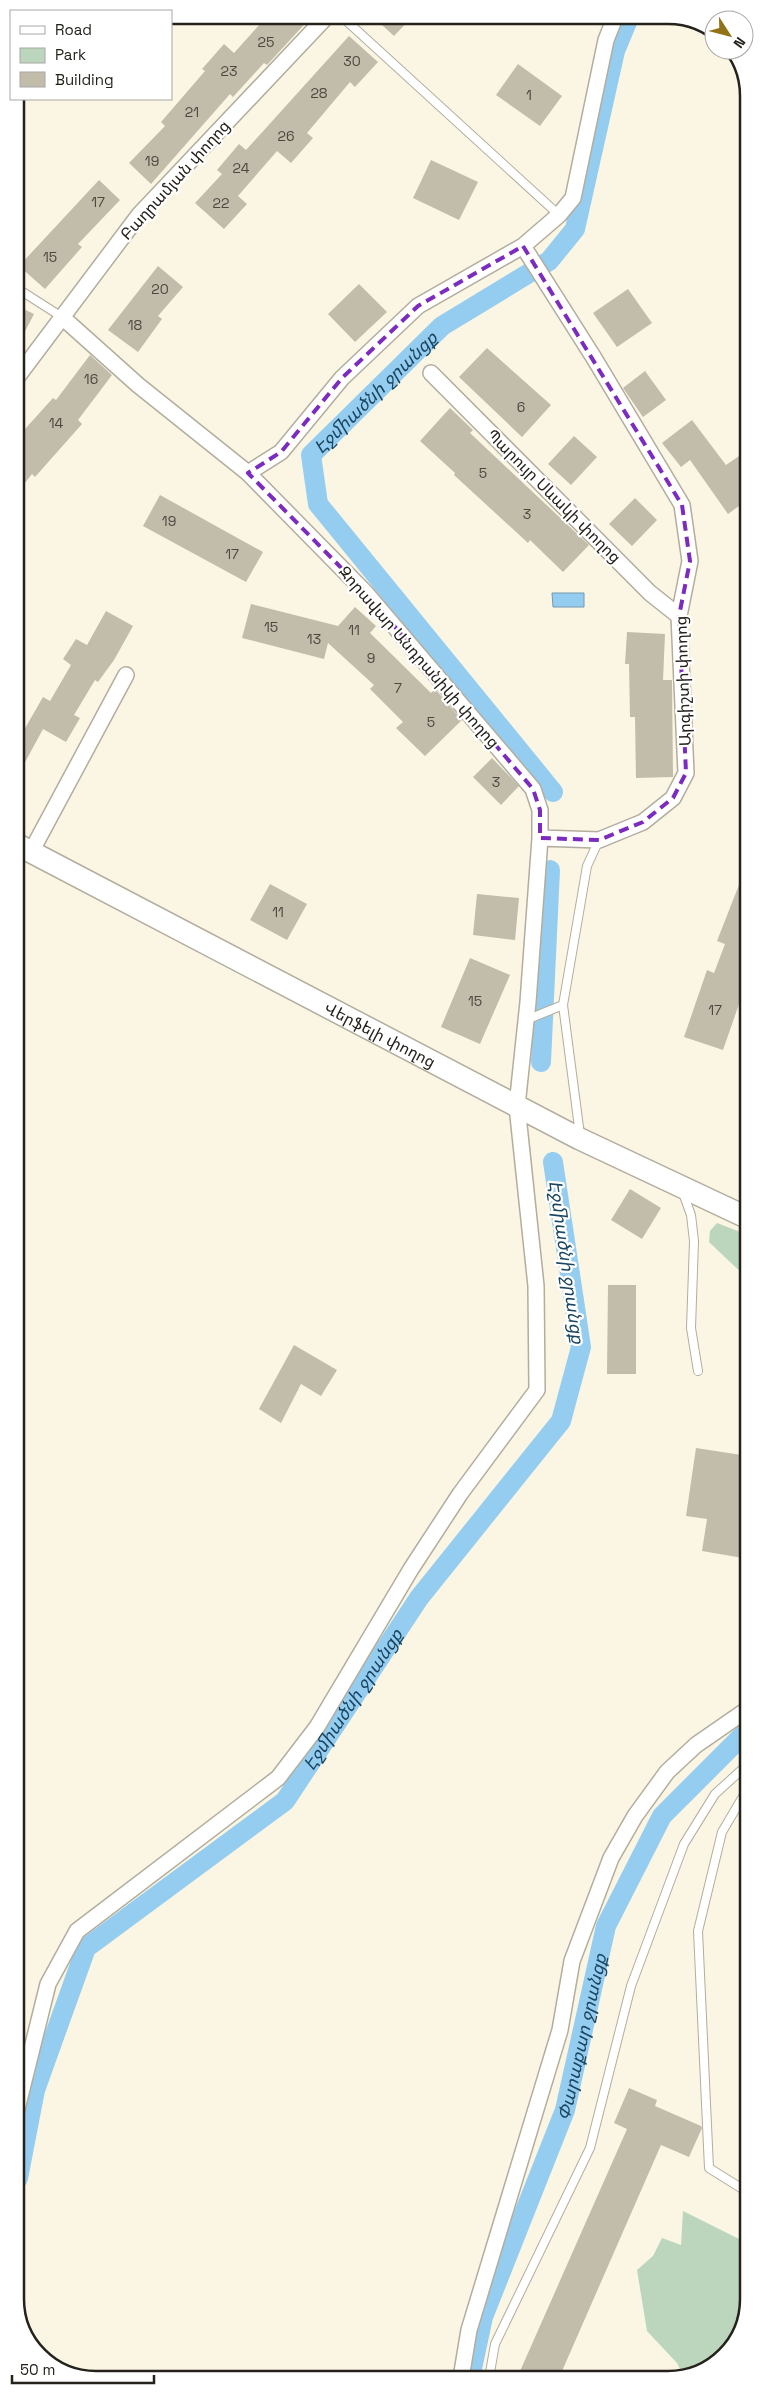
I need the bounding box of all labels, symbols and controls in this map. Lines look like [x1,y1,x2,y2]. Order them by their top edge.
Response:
legend [10,10,172,100]
north arrow [704,10,754,60]
text: Road [55,20,92,39]
house number: 25 [258,33,274,51]
text: N [729,34,750,52]
text: Park [55,45,86,64]
house number: 30 [343,52,361,70]
house number: 23 [221,62,237,80]
text: Building [55,70,114,89]
house number: 28 [310,84,328,102]
house number: 1 [526,86,532,104]
house number: 21 [185,103,199,121]
street label: Բաղրամյան փողոց [116,116,234,244]
house number: 26 [277,127,295,145]
house number: 19 [145,152,159,170]
house number: 24 [233,159,250,177]
house number: 17 [91,193,105,211]
house number: 22 [213,194,229,212]
house number: 15 [43,248,57,266]
house number: 20 [151,280,169,298]
house number: 18 [128,316,143,334]
water label: Էջմիածնի ջրանցք [308,325,443,458]
house number: 16 [84,370,98,388]
house number: 6 [517,398,525,416]
house number: 14 [49,414,64,432]
street label: Պարույր Սևակի փողոց [482,424,626,568]
house number: 5 [479,464,487,482]
house number: 3 [523,505,531,523]
house number: 19 [162,512,176,530]
house number: 17 [225,545,239,563]
street label: Զորավար Անդրանիկի փողոց [334,561,504,753]
street label: Արգիշտի փողոց [670,615,696,747]
house number: 15 [264,618,278,636]
house number: 11 [348,621,360,639]
house number: 13 [307,630,321,648]
house number: 9 [367,649,375,667]
house number: 7 [394,679,402,697]
house number: 5 [427,713,435,731]
house number: 3 [492,773,500,791]
house number: 11 [272,903,284,921]
house number: 15 [468,992,482,1010]
street label: Վերֆելի փողոց [321,997,439,1072]
house number: 17 [708,1001,722,1019]
water label: Էջմիածնի ջրանցք [544,1179,590,1346]
water label: Էջմիածնի ջրանցք [297,1623,408,1774]
water label: Փարաքար ջրանցք [551,1950,611,2124]
scale bar [12,2352,155,2384]
text: 50 m [20,2360,55,2379]

